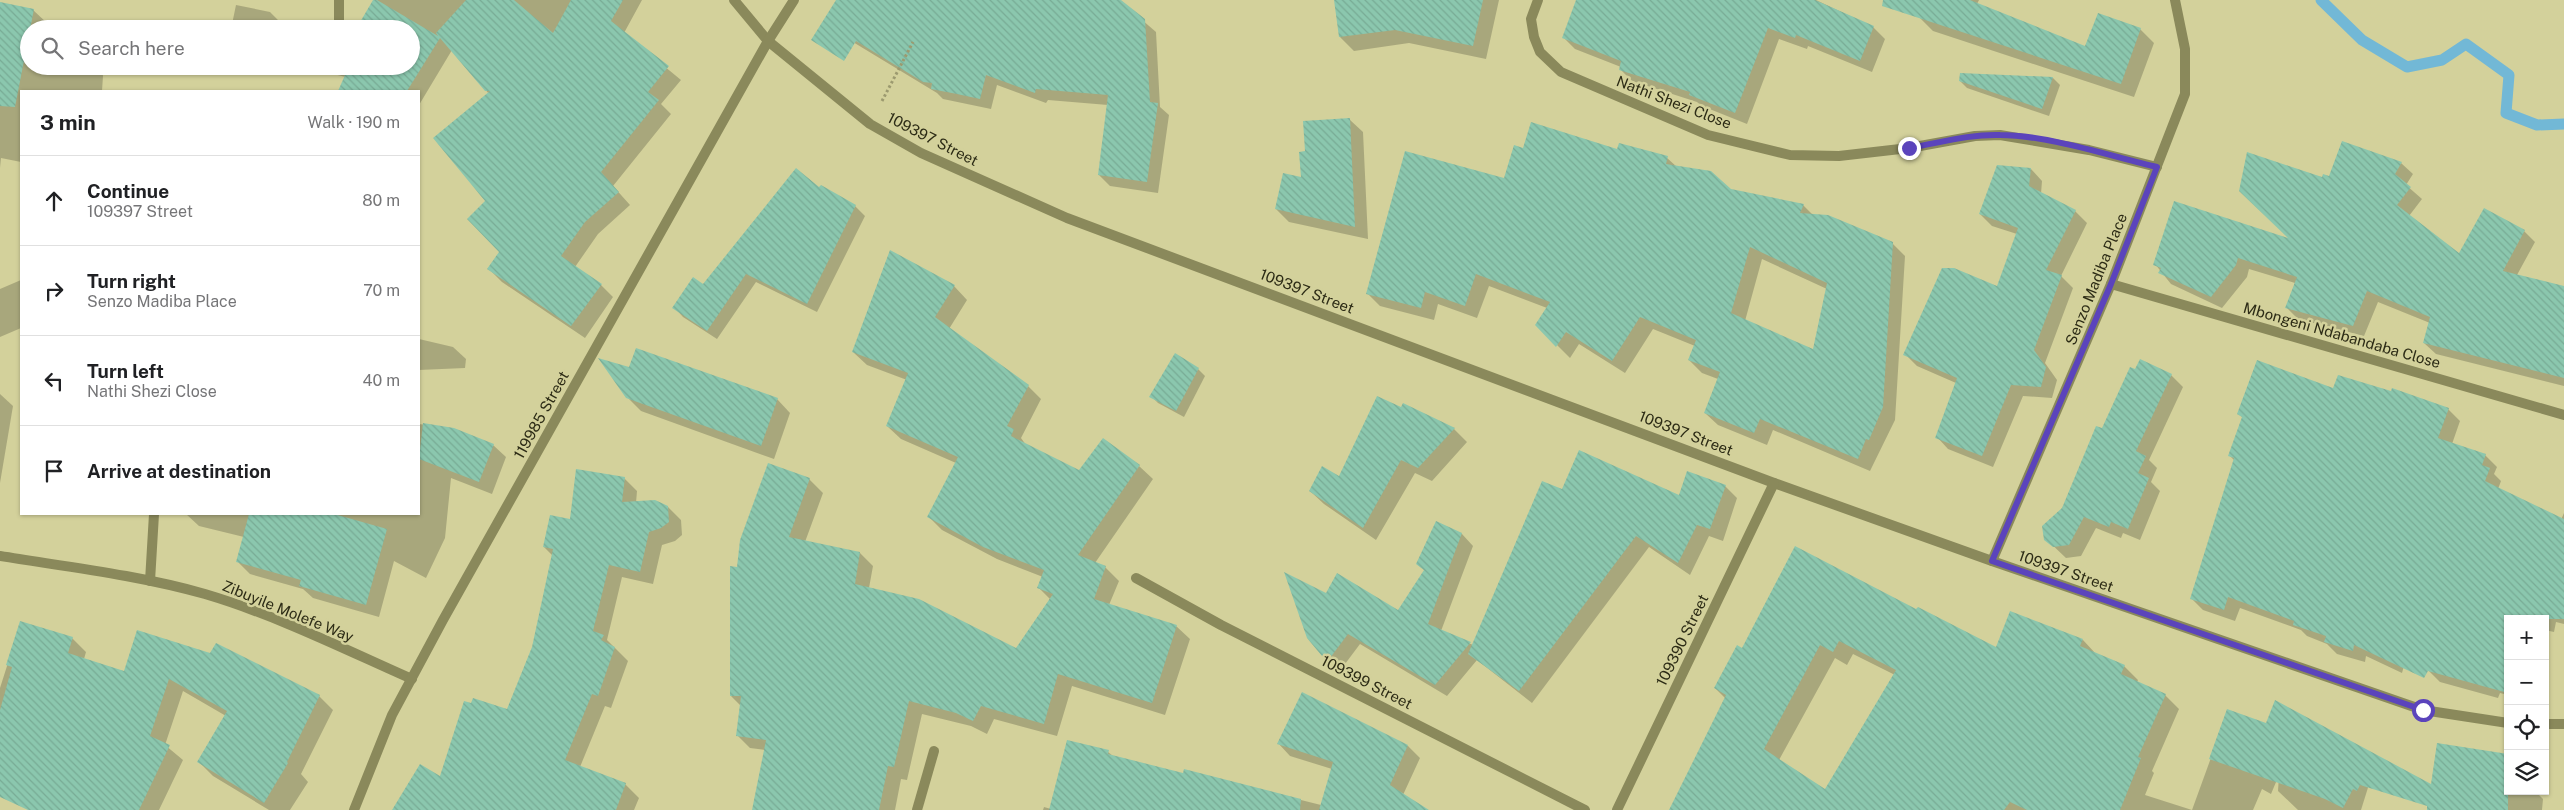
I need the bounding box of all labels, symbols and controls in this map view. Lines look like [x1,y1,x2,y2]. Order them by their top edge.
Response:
search box [20,20,420,75]
icon: search [38,34,66,62]
text: Search here [78,37,185,59]
street label: Nathi Shezi Close [1614,72,1734,132]
street label: 109397 Street [885,109,981,169]
text: 3 min [40,110,96,135]
text: Walk · 190 m [308,113,400,132]
route end [1898,137,1921,160]
text: Continue [87,180,169,202]
icon: ahead [40,187,68,215]
text: 80 m [362,191,400,210]
text: 109397 Street [87,202,193,221]
street label: Senzo Madiba Place [2062,211,2130,347]
street label: 109397 Street [1258,265,1357,317]
text: Turn right [87,270,176,292]
icon: right [40,277,68,305]
text: 70 m [363,281,400,300]
text: Senzo Madiba Place [87,292,237,311]
street label: Mbongeni Ndabandaba Close [2241,299,2443,371]
text: Turn left [87,360,164,382]
icon: left [40,367,68,395]
street label: 119985 Street [510,368,572,462]
text: 40 m [362,371,400,390]
text: Nathi Shezi Close [87,382,217,401]
street label: 109397 Street [1637,407,1736,459]
icon: arrive [40,457,68,485]
text: Arrive at destination [87,460,271,482]
street label: 109397 Street [2016,547,2116,595]
street label: Zibuyile Molefe Way [220,577,356,645]
street label: 109390 Street [1653,591,1712,689]
map controls [2504,615,2549,795]
button: + [2504,615,2549,660]
street label: 109399 Street [1319,652,1416,712]
button: − [2504,660,2549,705]
route start [2412,699,2435,722]
button: locate [2504,705,2549,750]
button: layers [2504,750,2549,795]

